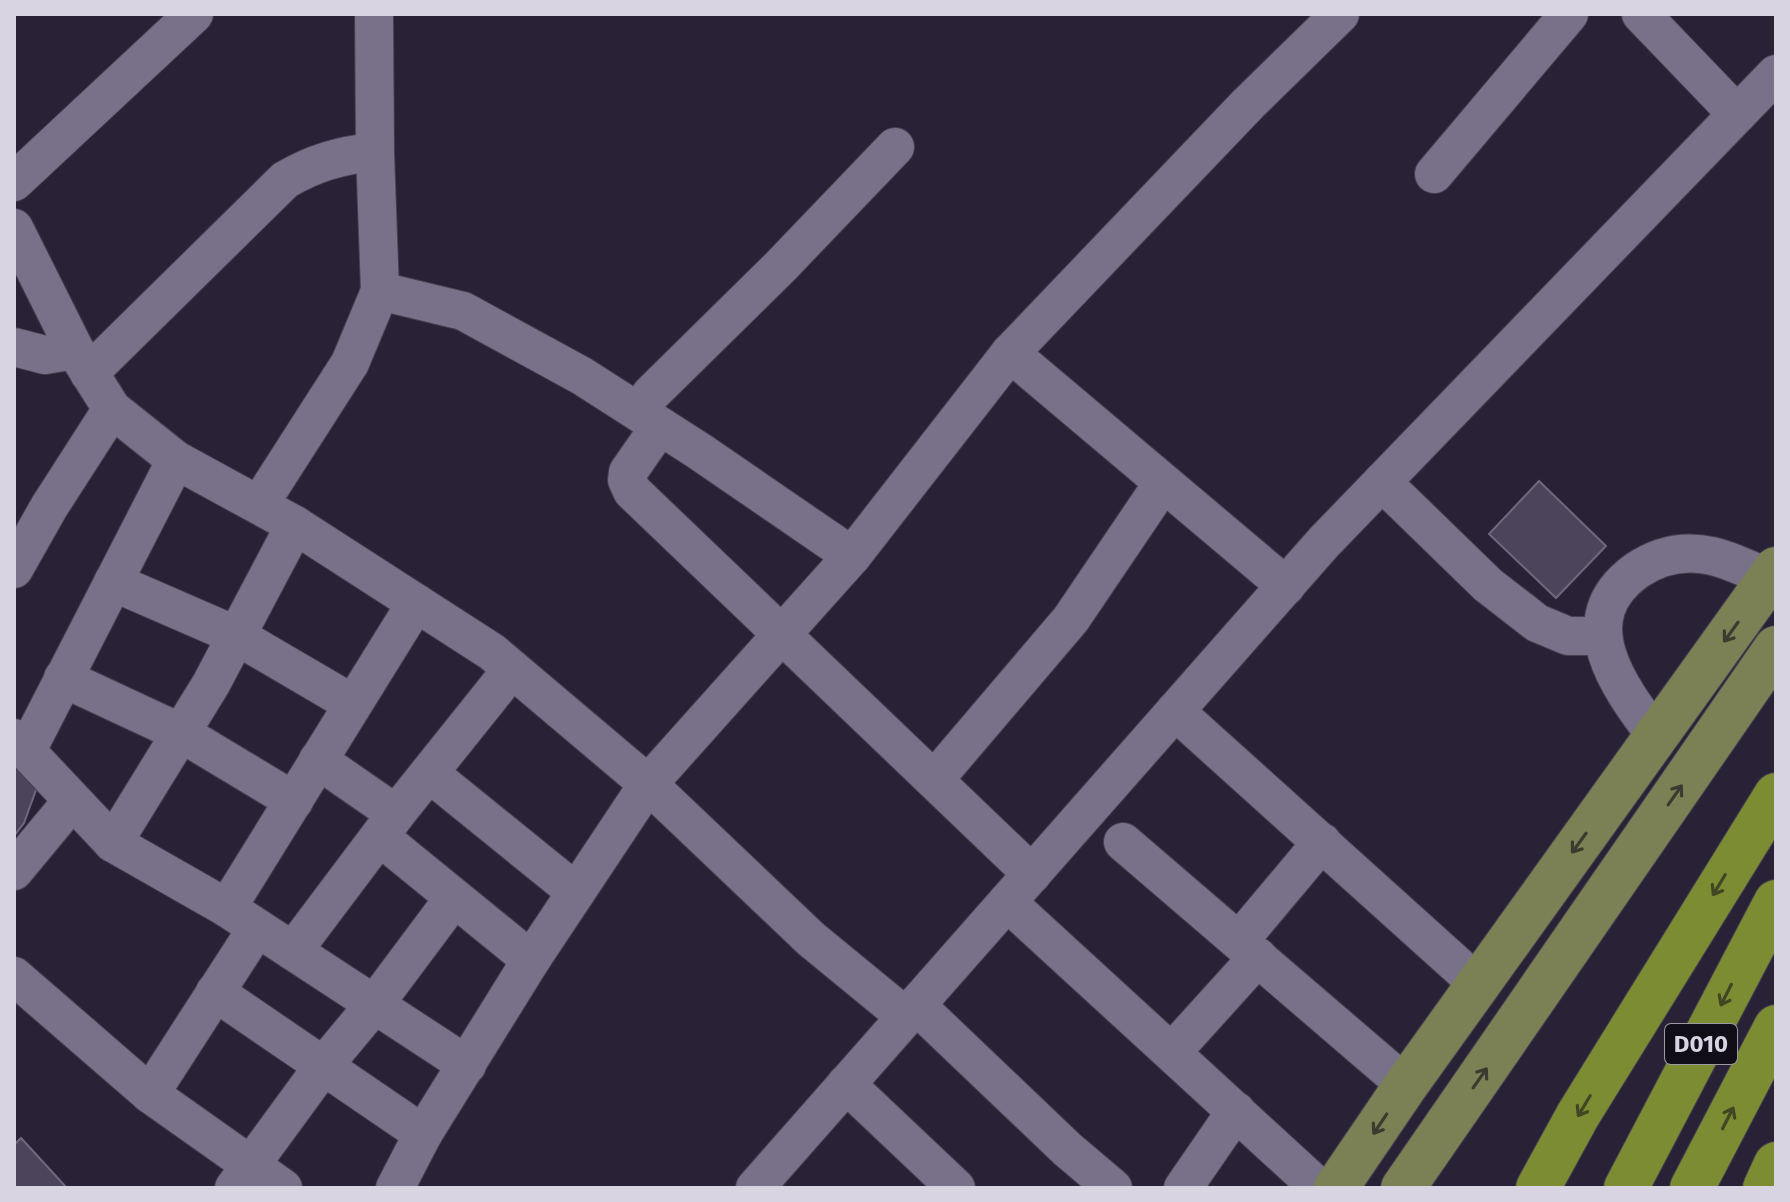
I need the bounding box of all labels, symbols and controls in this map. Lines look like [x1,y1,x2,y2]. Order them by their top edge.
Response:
one-way arrow [1722,621,1739,642]
one-way arrow [1667,784,1683,806]
one-way arrow [1571,832,1587,854]
one-way arrow [1711,873,1728,895]
one-way arrow [1718,983,1734,1007]
road number: D010 [1665,1024,1737,1064]
one-way arrow [1472,1068,1488,1090]
one-way arrow [1575,1094,1591,1117]
one-way arrow [1720,1107,1736,1131]
one-way arrow [1372,1112,1388,1134]

